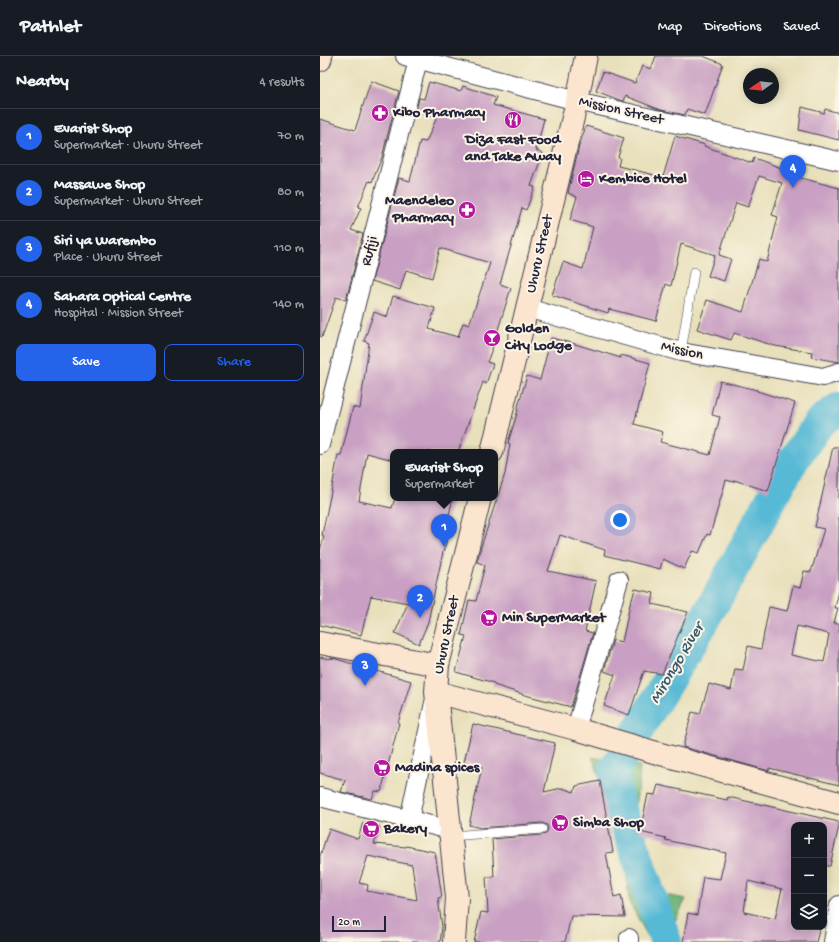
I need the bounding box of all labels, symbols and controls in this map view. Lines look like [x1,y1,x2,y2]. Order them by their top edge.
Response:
text: Pathlet [20,16,81,39]
text: Map [658,19,682,36]
text: Directions [704,19,761,36]
text: Saved [783,19,819,36]
north arrow [743,68,779,104]
text: Nearby [16,72,69,92]
text: 4 results [260,75,304,90]
street label: Mission Street [577,93,667,130]
pharmacy icon: Kibo Pharmacy [370,103,390,123]
place label: Kibo Pharmacy [392,104,486,122]
restaurant icon: Diza Fast Food and Take Away [503,110,523,130]
text: Evarist Shop [54,120,132,138]
text: 1 [26,129,32,144]
text: 70 m [278,129,304,144]
place label: Diza Fast Food and Take Away [464,131,563,166]
text: Supermarket · Uhuru Street [54,138,202,153]
pin: 4 [780,155,806,188]
hotel icon: Kembice Hotel [576,169,596,189]
place label: Kembice Hotel [598,170,687,188]
text: Massawe Shop [54,176,145,194]
text: 2 [26,185,32,200]
text: 80 m [277,185,304,200]
place label: Maendeleo Pharmacy [385,192,455,227]
text: Supermarket · Uhuru Street [54,194,202,209]
pharmacy icon: Maendeleo Pharmacy [457,200,477,220]
street label: Uhuru Street [522,211,558,295]
text: Siri ya Warembo [54,232,156,250]
street label: Rufiji [358,234,382,268]
text: 3 [26,241,32,256]
text: 110 m [274,241,304,256]
text: Place · Uhuru Street [54,250,162,265]
text: Sahara Optical Centre [54,288,191,306]
text: 4 [26,297,32,312]
text: 140 m [273,297,304,312]
text: Hospital · Mission Street [54,306,183,321]
place label: Golden City Lodge [504,320,573,355]
bar icon: Golden City Lodge [482,328,502,348]
street label: Mission [659,337,705,365]
button: Save [16,344,156,381]
button: Share [164,344,304,381]
popup [390,449,498,501]
text: Evarist Shop [405,459,483,477]
text: Supermarket [405,477,474,492]
your location [610,510,630,530]
pin: 1 [431,514,457,547]
pin: 2 [407,585,433,618]
street label: Uhuru Street [430,592,464,676]
supermarket icon: Min SuperMarket [479,608,499,628]
place label: Min SuperMarket [502,609,607,627]
water label: Mirongo River [647,618,711,708]
pin: 3 [352,653,378,686]
supermarket icon: Madina spices [372,758,392,778]
place label: Madina spices [395,759,481,777]
supermarket icon: Simba Shop [550,813,570,833]
place label: Simba Shop [573,814,644,832]
supermarket icon: Bakery [361,819,381,839]
place label: Bakery [383,820,428,838]
map controls [791,822,827,930]
button: + [791,822,827,858]
button: − [791,858,827,894]
button: layers [791,894,827,930]
scale bar [332,914,386,933]
text: 20 m [338,917,360,929]

